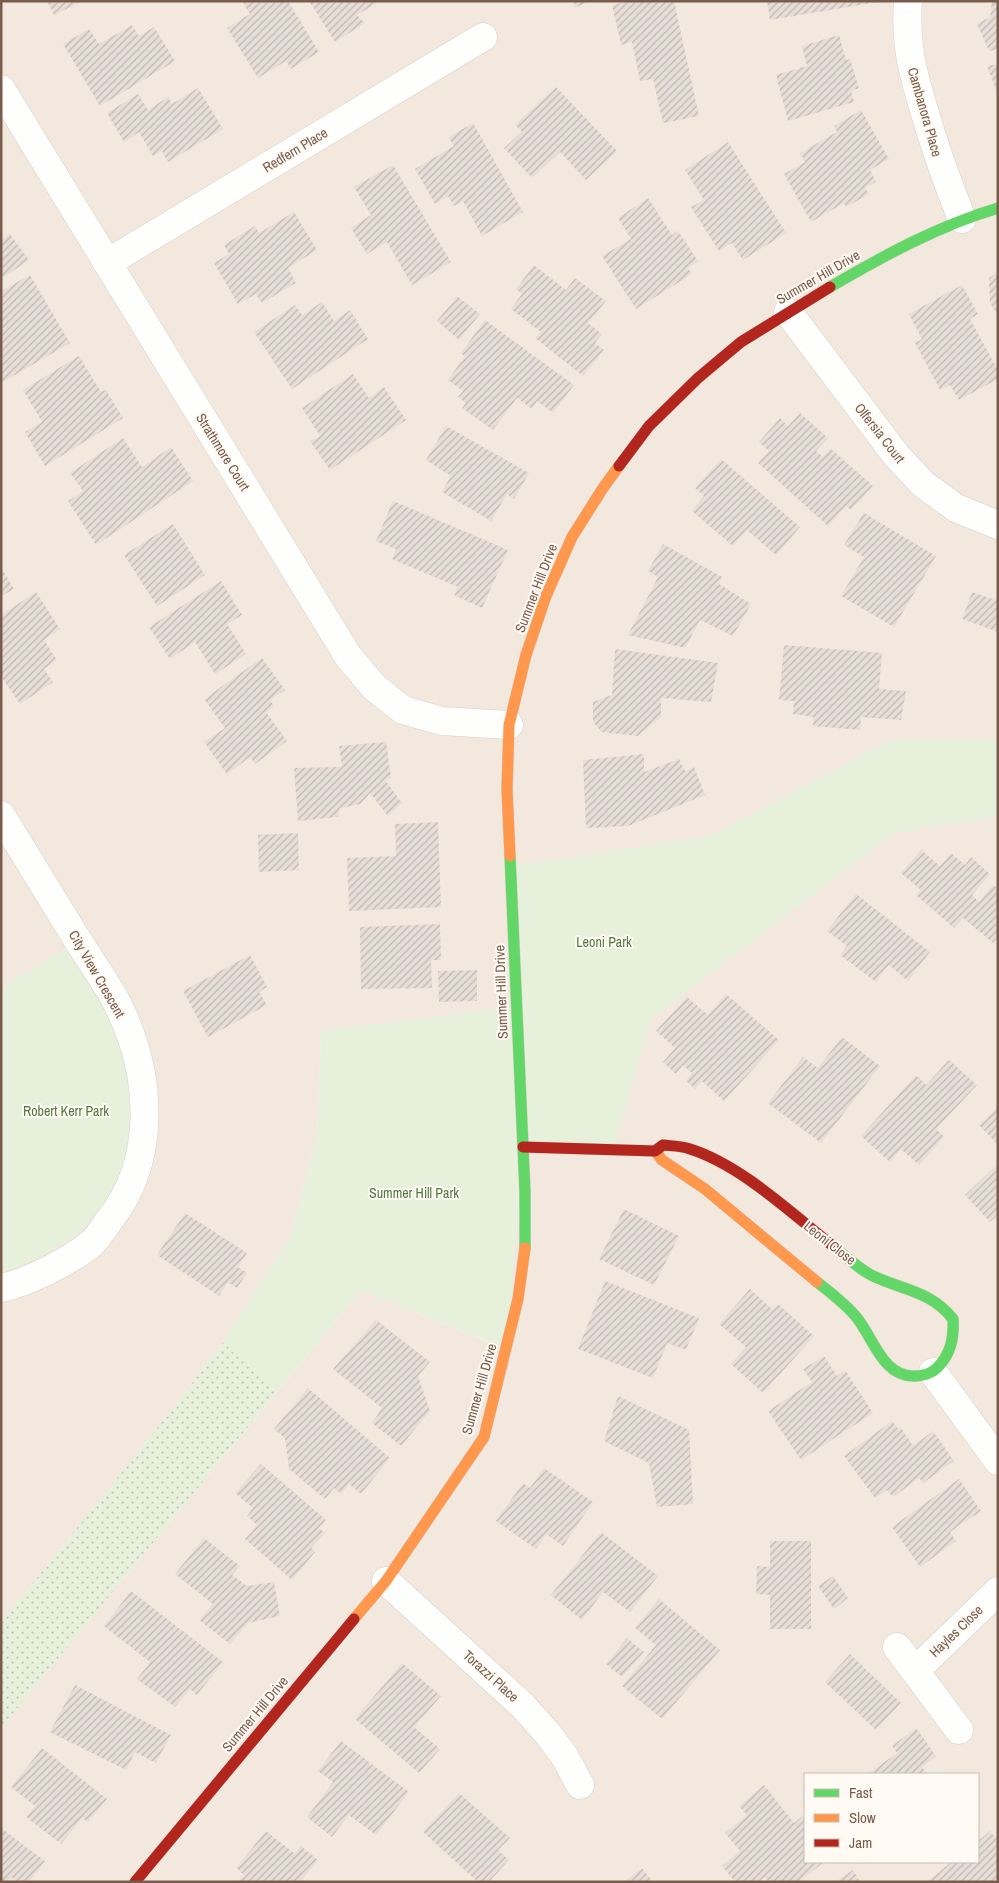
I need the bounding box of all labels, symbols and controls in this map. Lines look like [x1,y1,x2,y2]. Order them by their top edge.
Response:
street label: Cambanora Place [904,65,946,159]
street label: Redfern Place [259,124,331,176]
street label: Summer Hill Drive [773,246,863,308]
street label: Olfersia Court [851,399,909,467]
street label: Strathmore Court [192,410,254,494]
street label: Summer Hill Drive [511,541,561,635]
street label: City View Crescent [65,927,129,1021]
park label: Leoni Park [576,933,632,951]
street label: Summer Hill Drive [490,945,512,1039]
park label: Robert Kerr Park [23,1102,109,1120]
park label: Summer Hill Park [369,1184,459,1202]
street label: Leoni Close [800,1217,860,1269]
street label: Summer Hill Drive [457,1341,501,1437]
street label: Hayles Close [925,1601,987,1661]
street label: Torazzi Place [459,1646,523,1706]
street label: Summer Hill Drive [218,1672,292,1756]
legend [804,1773,979,1863]
text: Fast [849,1782,873,1803]
text: Slow [849,1807,876,1828]
text: Jam [849,1832,872,1853]

